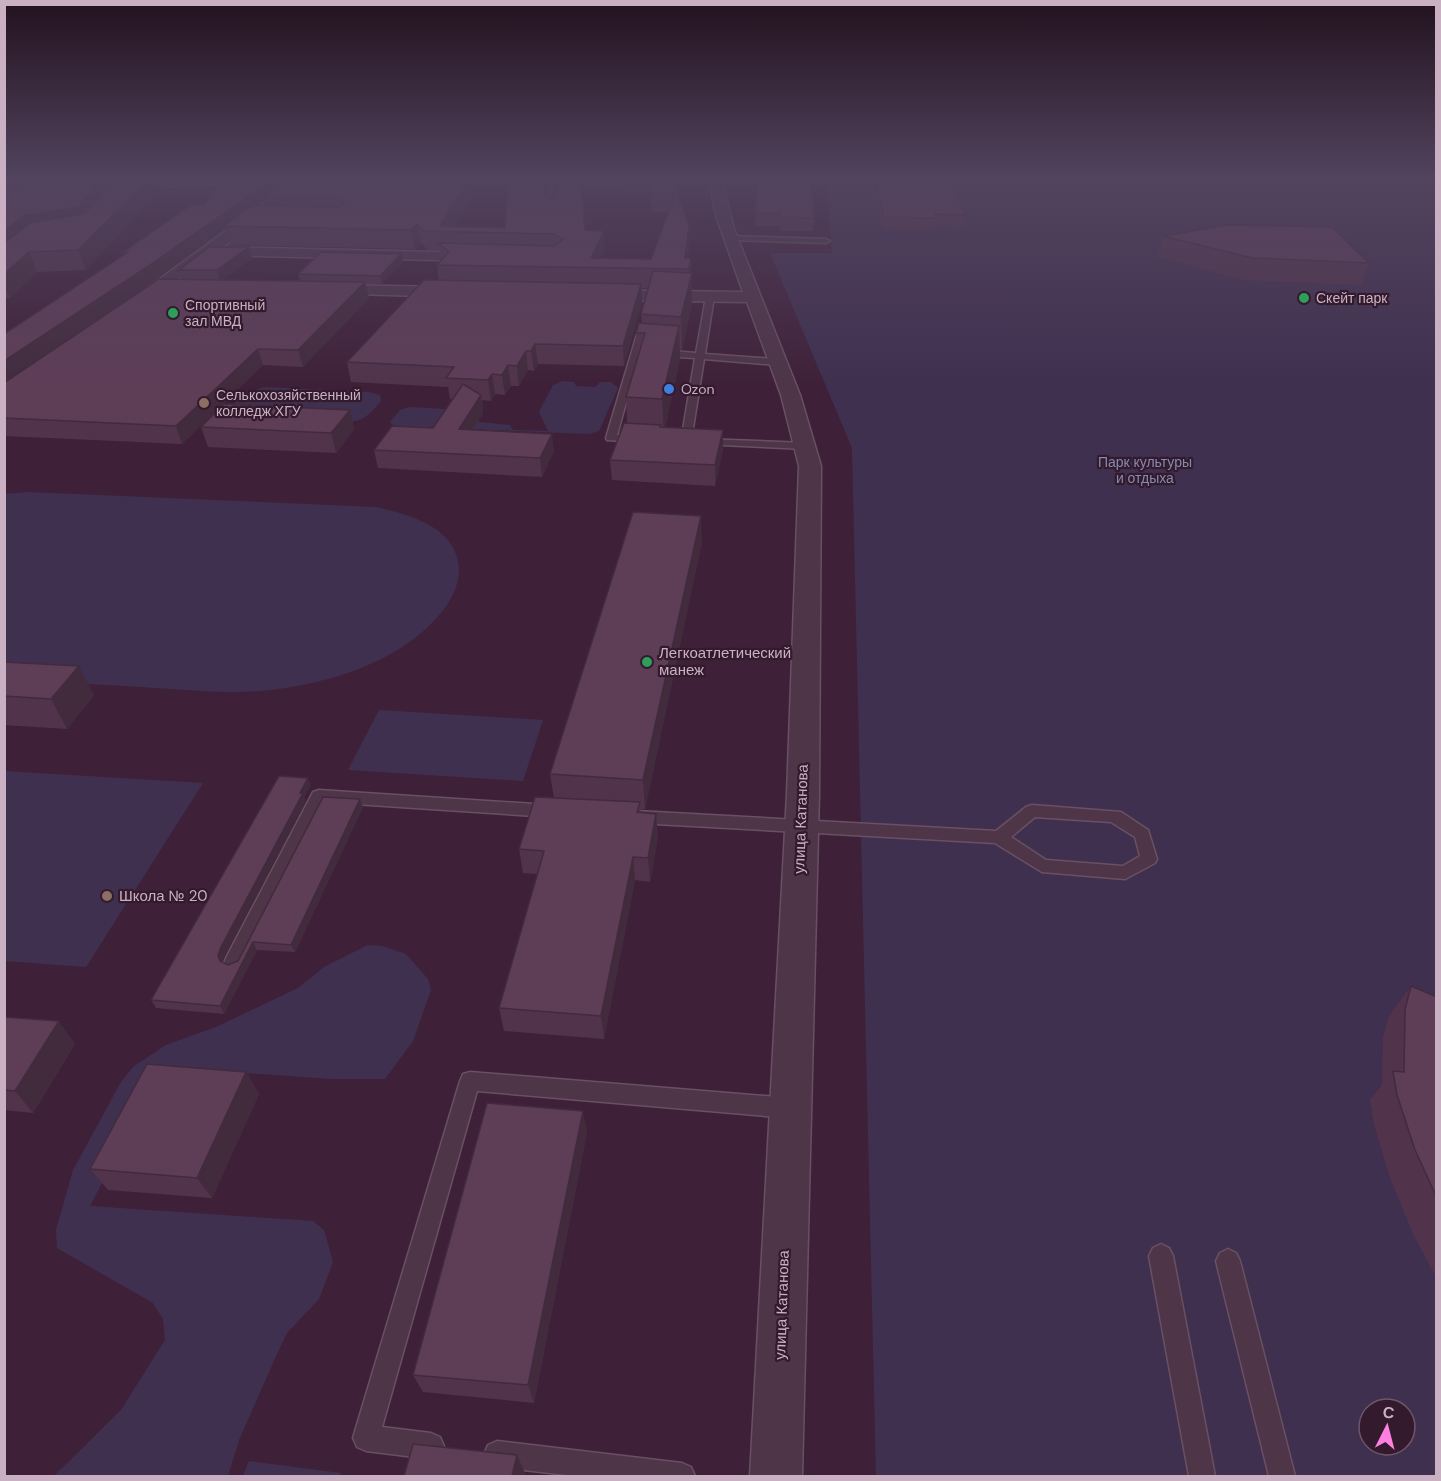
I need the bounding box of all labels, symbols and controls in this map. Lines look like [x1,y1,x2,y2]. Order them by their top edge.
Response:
place label: Скейт парк [1316,289,1388,307]
marker: Скейт парк [1297,291,1311,305]
place label: Спортивный зал МВД [185,296,265,330]
marker: Спортивный зал МВД [166,306,180,320]
place label: Ozon [681,380,715,398]
marker: Ozon [662,382,676,396]
place label: Селькохозяйственный колледж ХГУ [216,386,361,420]
marker: Селькохозяйственный колледж ХГУ [197,396,211,410]
park label: Парк культуры и отдыха [1098,453,1192,487]
place label: Легкоатлетический манеж [659,643,791,680]
marker: Легкоатлетический манеж [640,655,654,669]
street label: улица Катанова [789,763,813,874]
place label: Школа № 20 [119,886,207,906]
marker: Школа № 20 [100,889,114,903]
street label: улица Катанова [770,1249,794,1360]
north arrow [1357,1397,1417,1457]
text: С [1382,1402,1396,1424]

